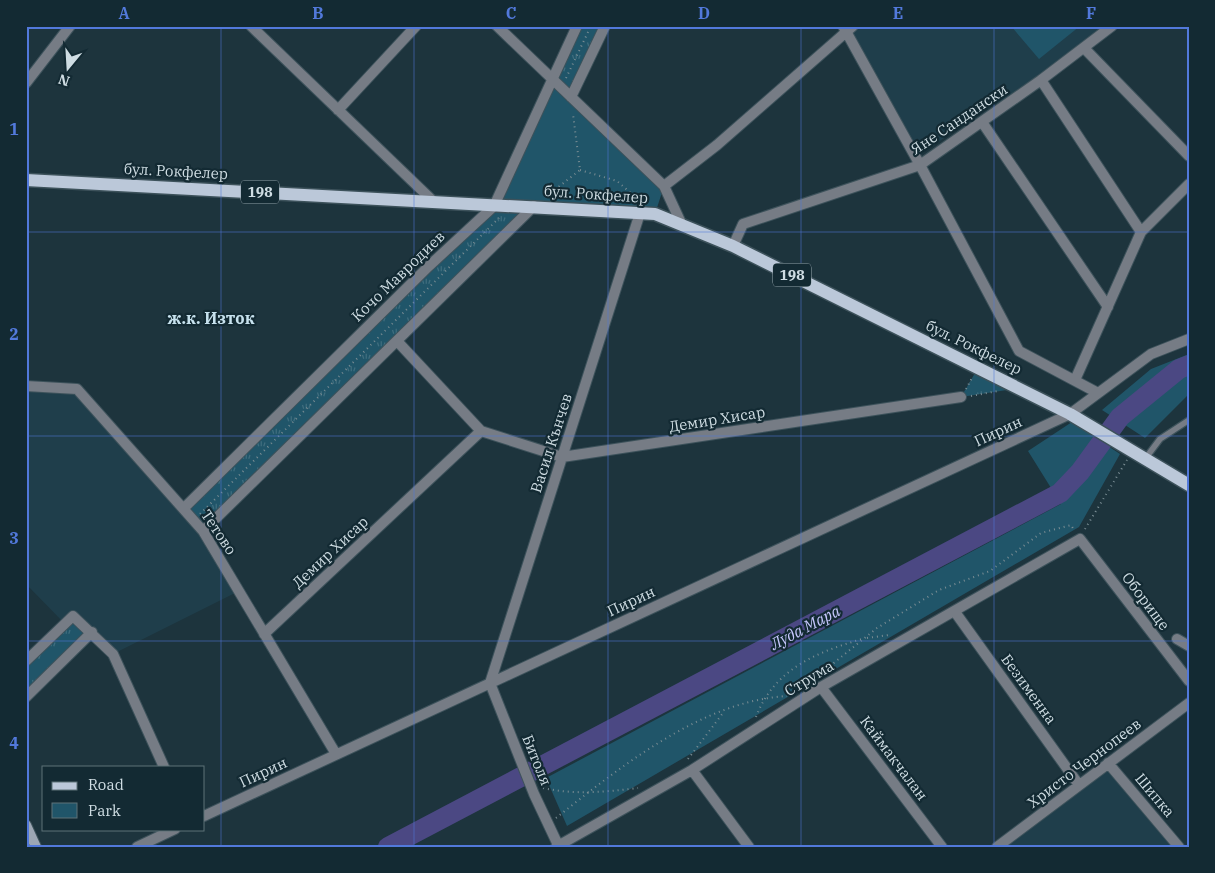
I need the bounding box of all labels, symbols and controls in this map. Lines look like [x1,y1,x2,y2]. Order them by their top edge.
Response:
text: A [118,3,130,23]
text: B [312,3,324,23]
text: C [506,3,516,23]
text: D [698,3,710,23]
text: E [893,3,903,23]
text: F [1086,3,1096,23]
north arrow [42,42,92,92]
text: N [56,70,72,91]
street label: Яне Сандански [907,80,1011,158]
text: 1 [9,119,19,139]
street label: бул. Рокфелер [123,159,229,183]
road number: 198 [241,180,279,203]
street label: бул. Рокфелер [543,181,649,207]
street label: Кочо Мавродиев [347,227,449,325]
road number: 198 [773,264,811,286]
district label: ж.к. Изток [168,308,255,328]
street label: бул. Рокфелер [923,316,1025,378]
text: 2 [9,324,19,344]
street label: Васил Кънчев [526,391,576,495]
street label: Демир Хисар [668,402,766,436]
street label: Пирин [971,412,1025,450]
street label: Тетово [197,506,241,558]
street label: Демир Хисар [288,512,372,592]
text: 3 [9,528,19,548]
street label: Оборище [1118,568,1174,634]
street label: Пирин [604,582,658,620]
water label: Луда Мара [766,600,844,654]
street label: Безименна [997,650,1061,728]
street label: Струма [781,656,837,700]
street label: Каймакчалан [856,712,932,804]
street label: Христо Чернопеев [1023,714,1145,812]
street label: Битоля [518,732,556,788]
text: 4 [9,733,19,753]
street label: Пирин [236,753,290,791]
legend [42,766,205,830]
street label: Шипка [1131,769,1179,821]
text: Road [88,775,124,794]
text: Park [88,801,121,820]

